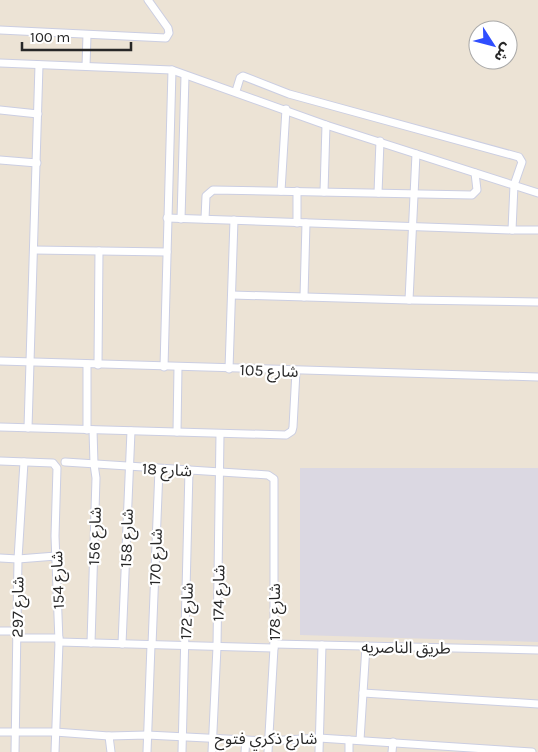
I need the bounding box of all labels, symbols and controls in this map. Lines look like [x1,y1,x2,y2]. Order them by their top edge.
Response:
scale bar [22,20,131,52]
north arrow [468,20,518,70]
text: 100 m [30,28,70,46]
text: ش [491,40,516,65]
street label: شارع 105 [239,360,299,384]
street label: شارع 18 [141,459,192,483]
street label: شارع 156 [84,506,108,566]
street label: شارع 158 [116,508,140,568]
street label: شارع 170 [145,528,169,586]
street label: شارع 154 [47,550,71,609]
street label: شارع 174 [209,564,231,622]
street label: شارع 297 [7,576,31,638]
street label: شارع 172 [176,582,200,640]
street label: شارع 178 [265,583,287,641]
street label: طريق الناصريه [361,637,451,659]
street label: شارع ذكري فتوح [215,729,317,751]

